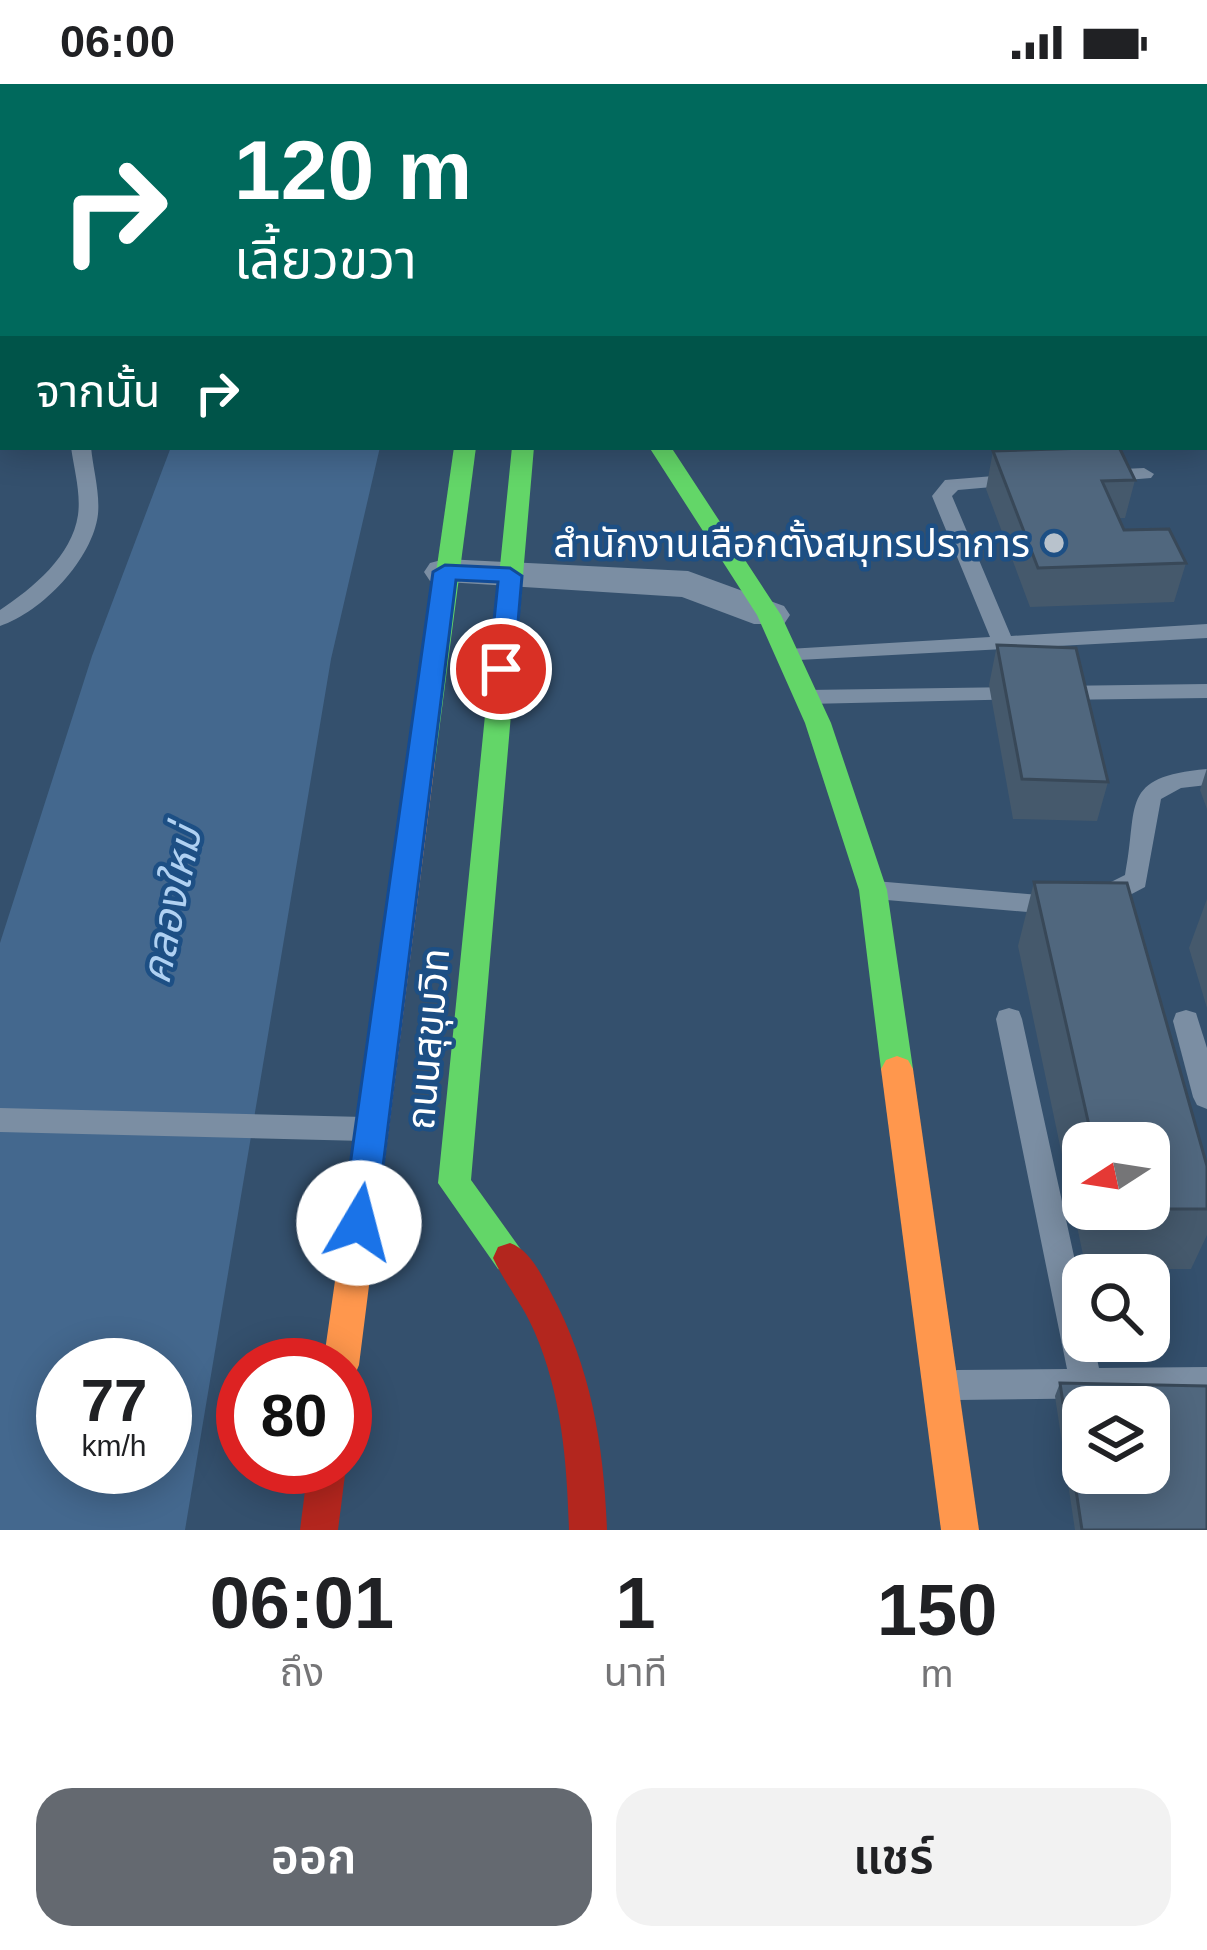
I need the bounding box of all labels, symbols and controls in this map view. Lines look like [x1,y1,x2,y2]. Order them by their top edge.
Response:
text: 06:00 [60,16,175,67]
text: 120 m [234,123,472,217]
icon: right [36,132,192,288]
text: เลี้ยวขวา [234,229,417,289]
icon: right [184,360,250,426]
text: จากนั้น [36,366,160,417]
place label: สำนักงานเลือกตั้งสมุทรปราการ [553,519,1030,567]
marker: สำนักงานเลือกตั้งสมุทรปราการ [1041,530,1067,556]
pin [450,618,552,720]
icon: arrive [468,636,534,702]
water label: คลองใหม่ [131,816,212,988]
street label: ถนนสุขุมวิท [399,947,459,1132]
north arrow [1062,1122,1170,1230]
map controls [1062,1122,1170,1494]
position arrow [296,1160,422,1286]
button: search [1062,1254,1170,1362]
speed limit sign: 80 [216,1338,372,1494]
text: 77 [81,1367,147,1434]
button: layers [1062,1386,1170,1494]
text: km/h [81,1429,147,1462]
text: 06:01 [210,1563,394,1643]
text: 1 [615,1563,656,1643]
text: 150 [877,1570,997,1650]
text: ถึง [280,1651,324,1694]
text: นาที [604,1651,667,1694]
text: m [921,1652,953,1695]
button: ออก [36,1788,592,1926]
button: แชร์ [616,1788,1171,1926]

